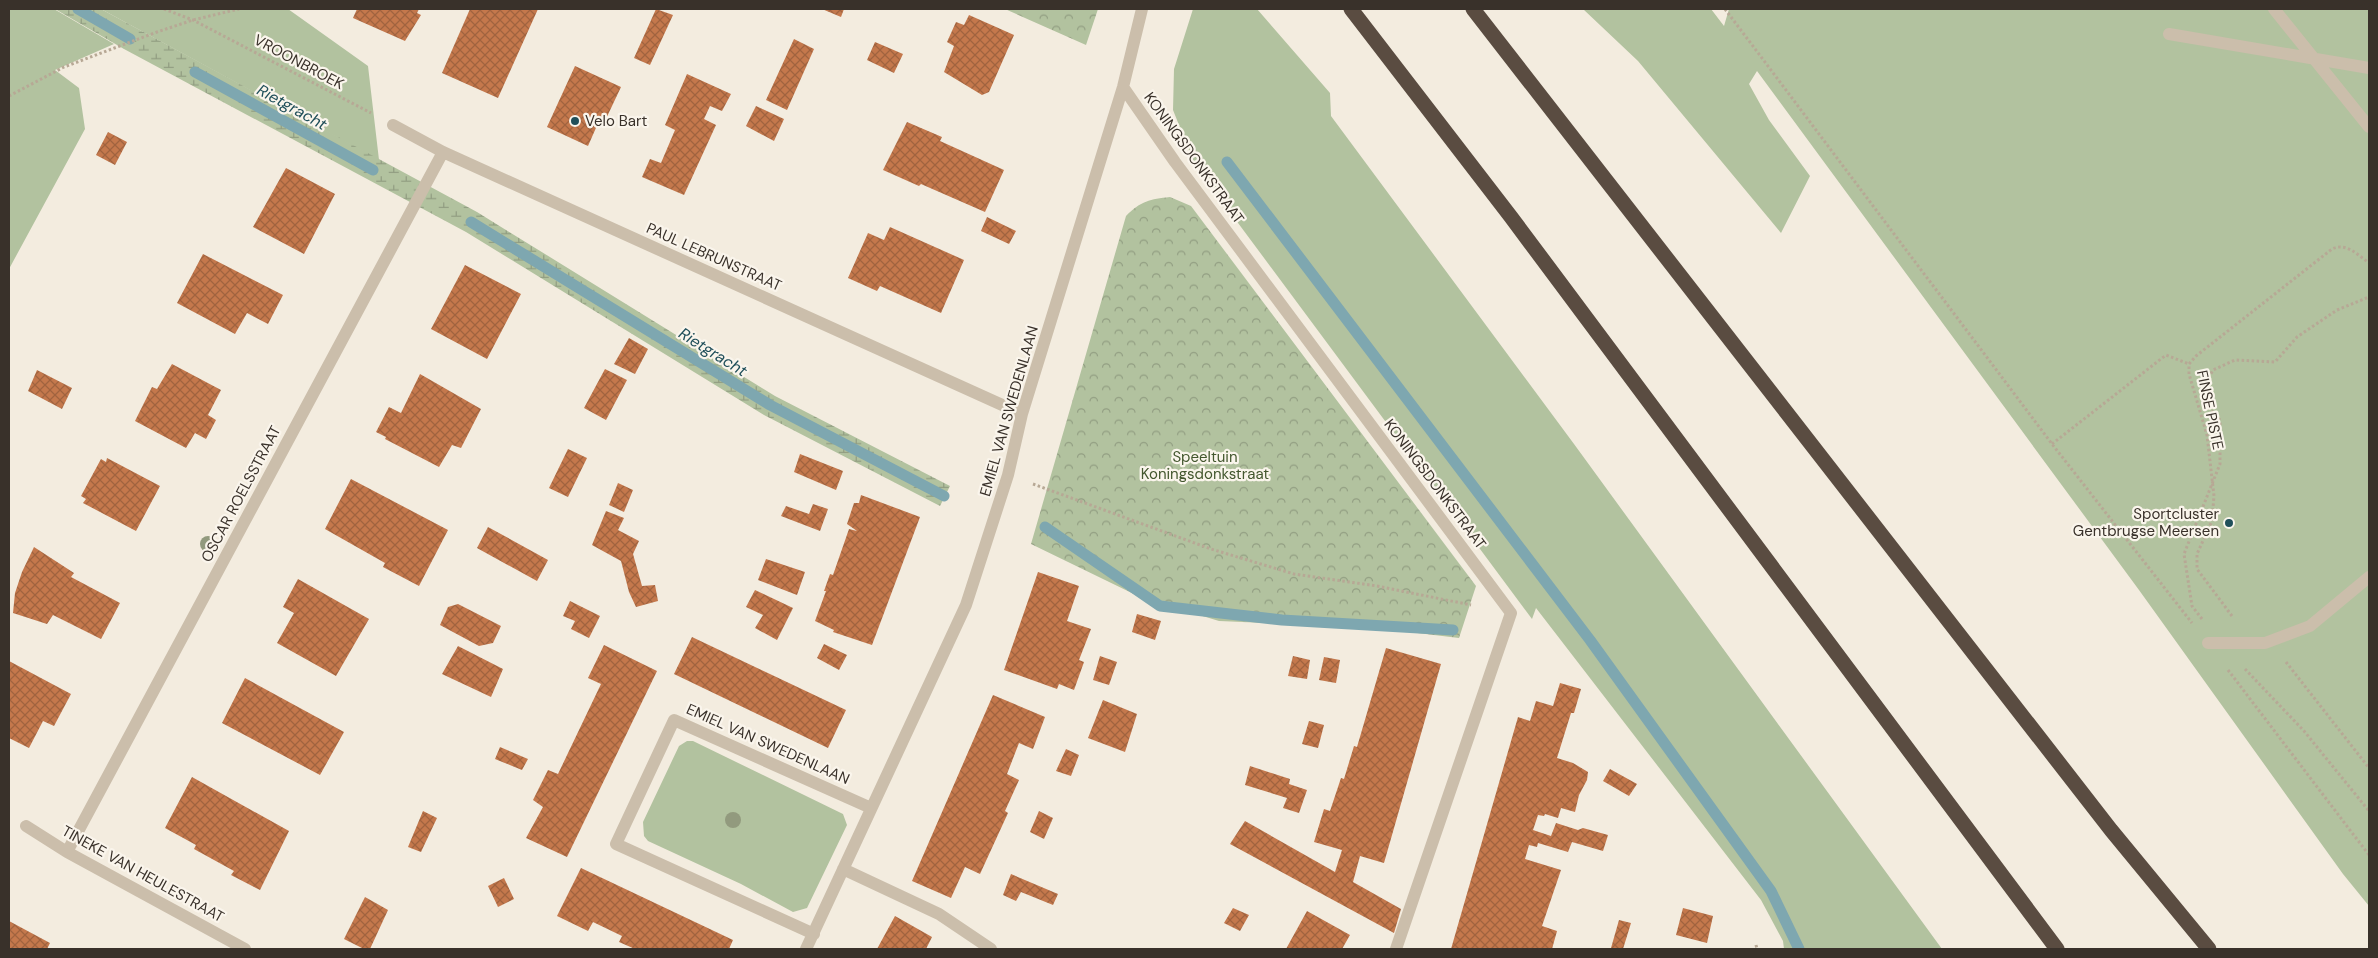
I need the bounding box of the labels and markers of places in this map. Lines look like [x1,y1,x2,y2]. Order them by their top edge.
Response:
place label: Velo Bart [585,111,648,131]
marker: Velo Bart [569,115,581,127]
place label: Sportcluster Gentbrugse Meersen [2073,504,2219,541]
marker: Sportcluster Gentbrugse Meersen [2223,517,2235,529]

